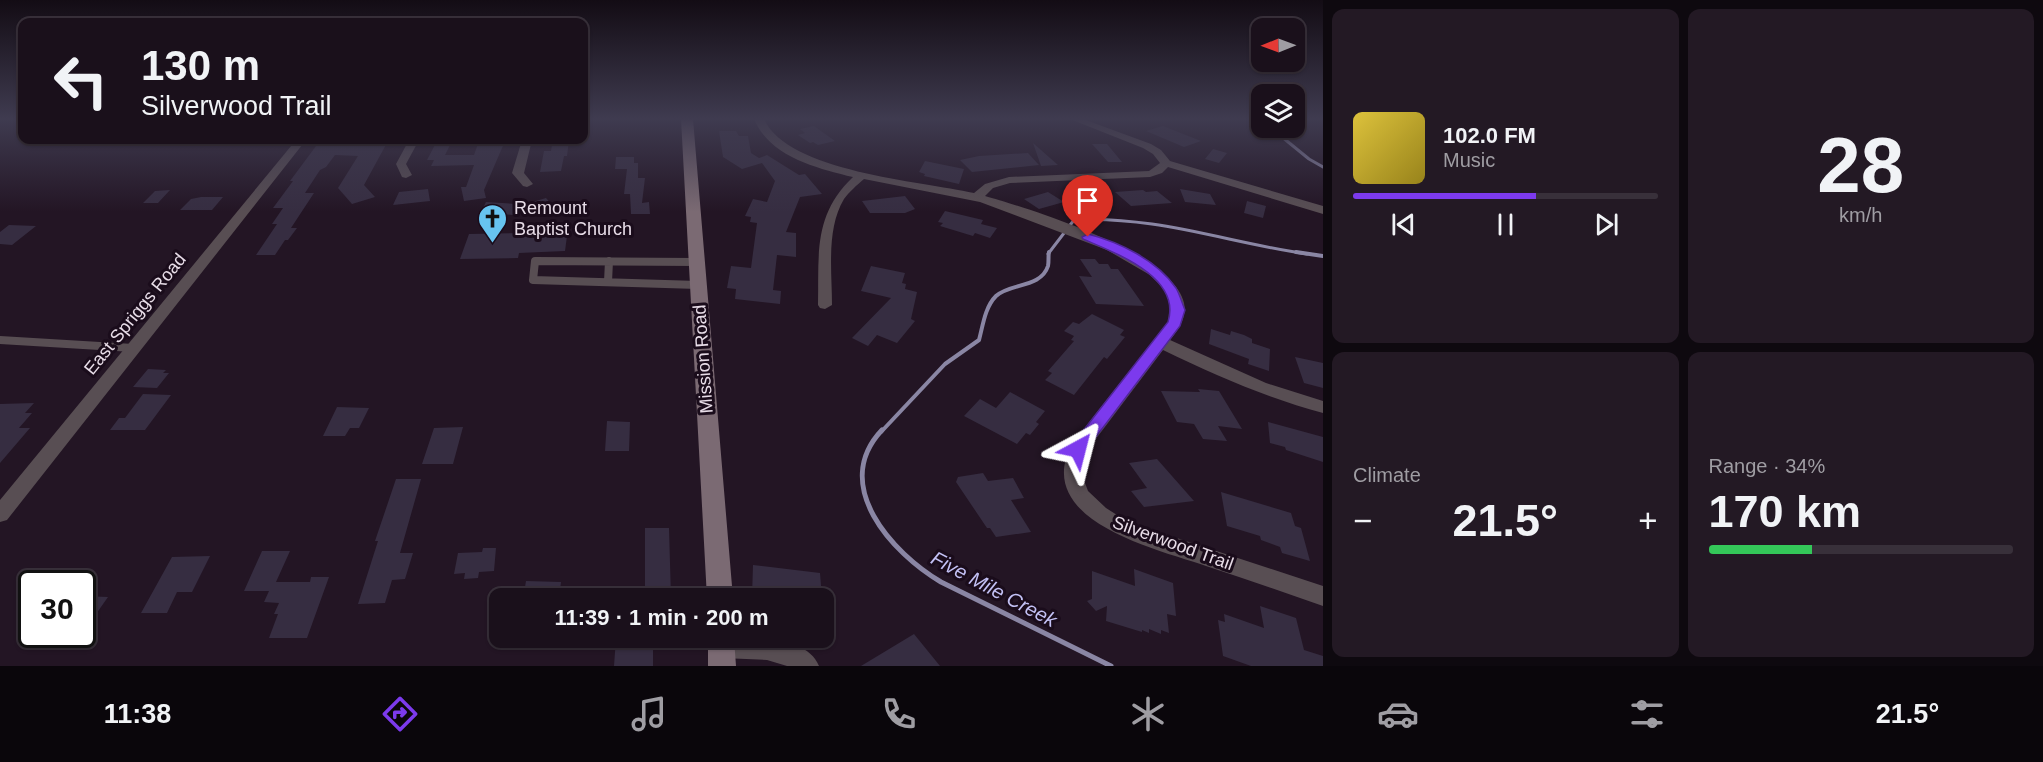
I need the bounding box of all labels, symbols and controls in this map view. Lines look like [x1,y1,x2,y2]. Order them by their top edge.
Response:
north arrow [1251,18,1305,72]
map controls [1251,18,1305,138]
icon: left [42,42,120,120]
text: 130 m [141,42,260,89]
button: layers [1251,84,1305,138]
text: Silverwood Trail [141,91,332,121]
text: 28 [1817,121,1904,209]
text: 102.0 FM [1443,123,1536,148]
text: Music [1443,149,1495,171]
pin [1062,175,1113,237]
icon: arrive [1071,184,1104,217]
place label: Remount Baptist Church [514,198,632,239]
church icon: Remount Baptist Church [477,202,509,244]
text: km/h [1839,204,1882,226]
icon: previous [1387,208,1420,241]
icon: pause [1489,208,1522,241]
icon: next [1590,208,1623,241]
street label: East Spriggs Road [80,249,190,379]
street label: Mission Road [689,304,717,414]
position arrow [1046,417,1110,481]
text: Range · 34% [1709,455,1825,477]
text: Climate [1353,464,1421,486]
text: 170 km [1709,486,1861,537]
text: 21.5° [1452,495,1558,546]
text: − [1353,502,1372,539]
text: + [1638,502,1658,539]
street label: Silverwood Trail [1110,512,1236,574]
water label: Five Mile Creek [928,547,1061,632]
speed limit sign: 30 [18,570,96,648]
text: 11:39 · 1 min · 200 m [555,605,769,630]
icon: directions [379,693,421,735]
icon: music [628,693,670,735]
icon: phone [878,693,920,735]
icon: climate [1127,693,1169,735]
icon: car [1377,693,1419,735]
icon: filters [1626,693,1668,735]
text: 11:38 [104,699,171,729]
text: 21.5° [1876,699,1939,729]

